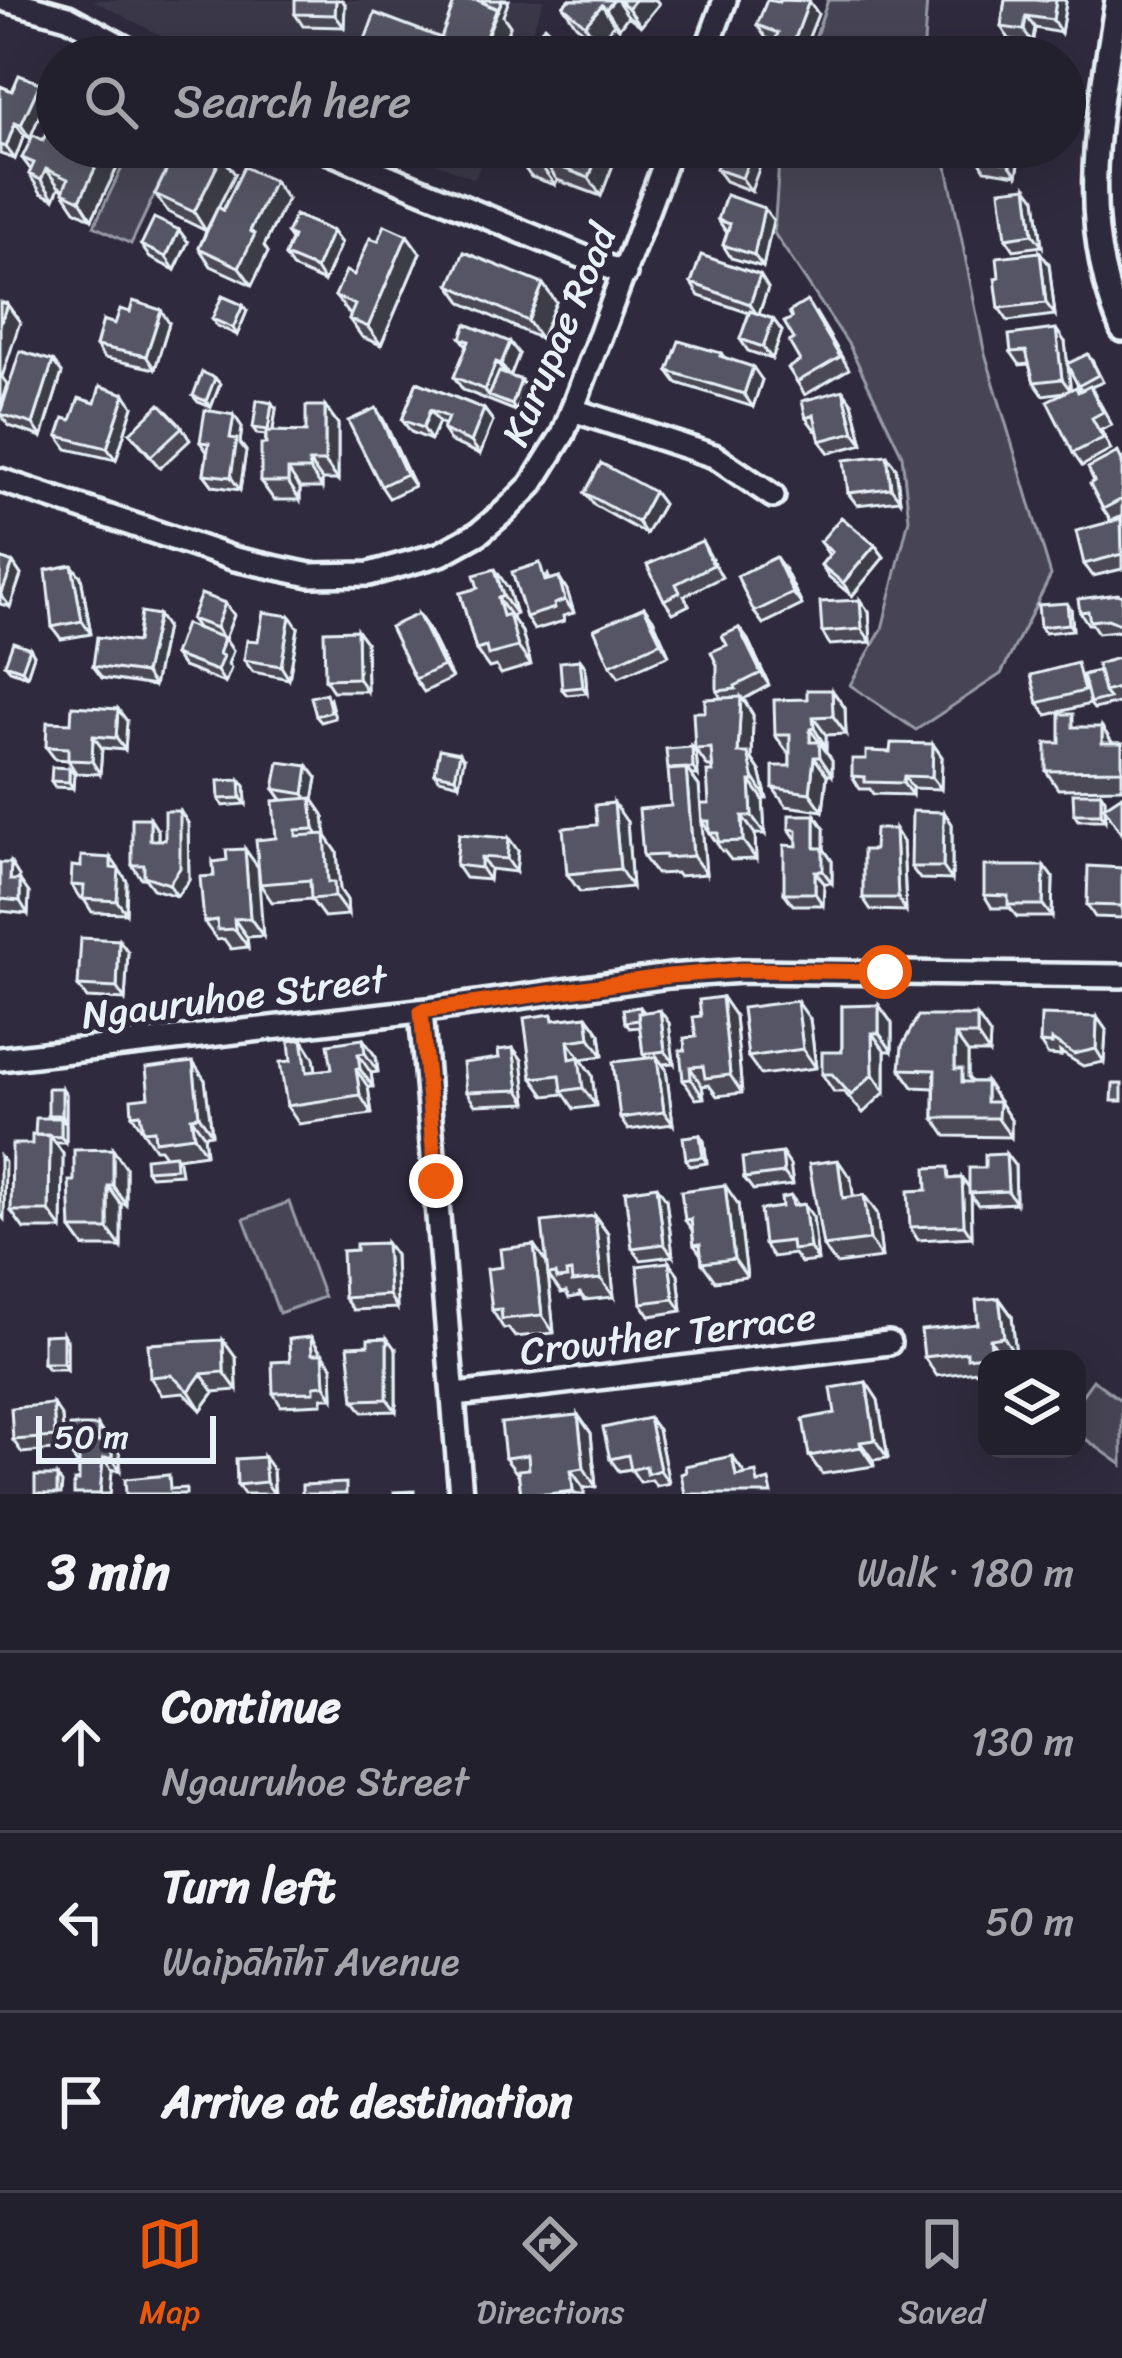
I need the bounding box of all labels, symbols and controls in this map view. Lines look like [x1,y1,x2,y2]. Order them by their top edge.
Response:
search box [36,36,1086,168]
text: Search here [174,62,411,142]
icon: search [78,69,144,135]
street label: Kurupae Road [481,211,637,457]
street label: Ngauruhoe Street [78,943,392,1049]
route start [858,945,912,999]
route end [409,1154,463,1208]
street label: Crowther Terrace [516,1281,820,1386]
map controls [978,1350,1086,1458]
button: layers [978,1350,1086,1458]
text: 50 m [54,1408,129,1466]
scale bar [36,1410,216,1463]
text: 3 min [48,1527,170,1617]
text: Walk · 180 m [857,1538,1074,1607]
text: Continue [162,1667,341,1747]
text: 130 m [971,1707,1074,1776]
icon: ahead [48,1709,114,1775]
text: Ngauruhoe Street [162,1747,469,1816]
text: Turn left [162,1847,335,1927]
text: 50 m [985,1887,1074,1956]
icon: left [48,1889,114,1955]
text: Waipāhīhī Avenue [162,1927,460,1996]
text: Arrive at destination [162,2062,572,2142]
icon: arrive [48,2069,114,2135]
tab: Map [137,2211,203,2341]
tab: Directions [477,2211,624,2341]
tab: Saved [898,2211,985,2341]

